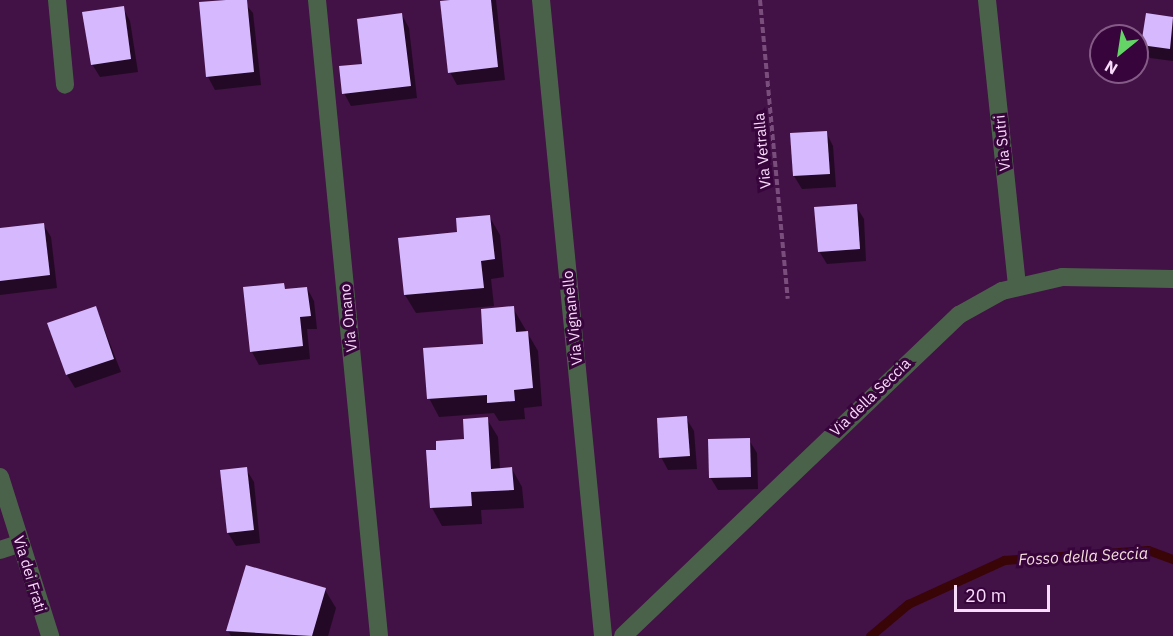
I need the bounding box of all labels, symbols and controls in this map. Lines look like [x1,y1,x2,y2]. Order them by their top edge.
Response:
north arrow [1089,24,1149,84]
text: N [1101,56,1121,79]
street label: Via Vetralla [750,112,774,190]
street label: Via Sutri [990,114,1014,172]
street label: Via Vignanello [558,270,586,366]
street label: Via Onano [335,283,361,353]
street label: Via della Seccia [826,354,914,440]
street label: Via dei Frati [10,533,50,615]
water label: Fosso della Seccia [1018,543,1148,569]
scale bar [957,573,1053,611]
text: 20 m [965,584,1007,607]

